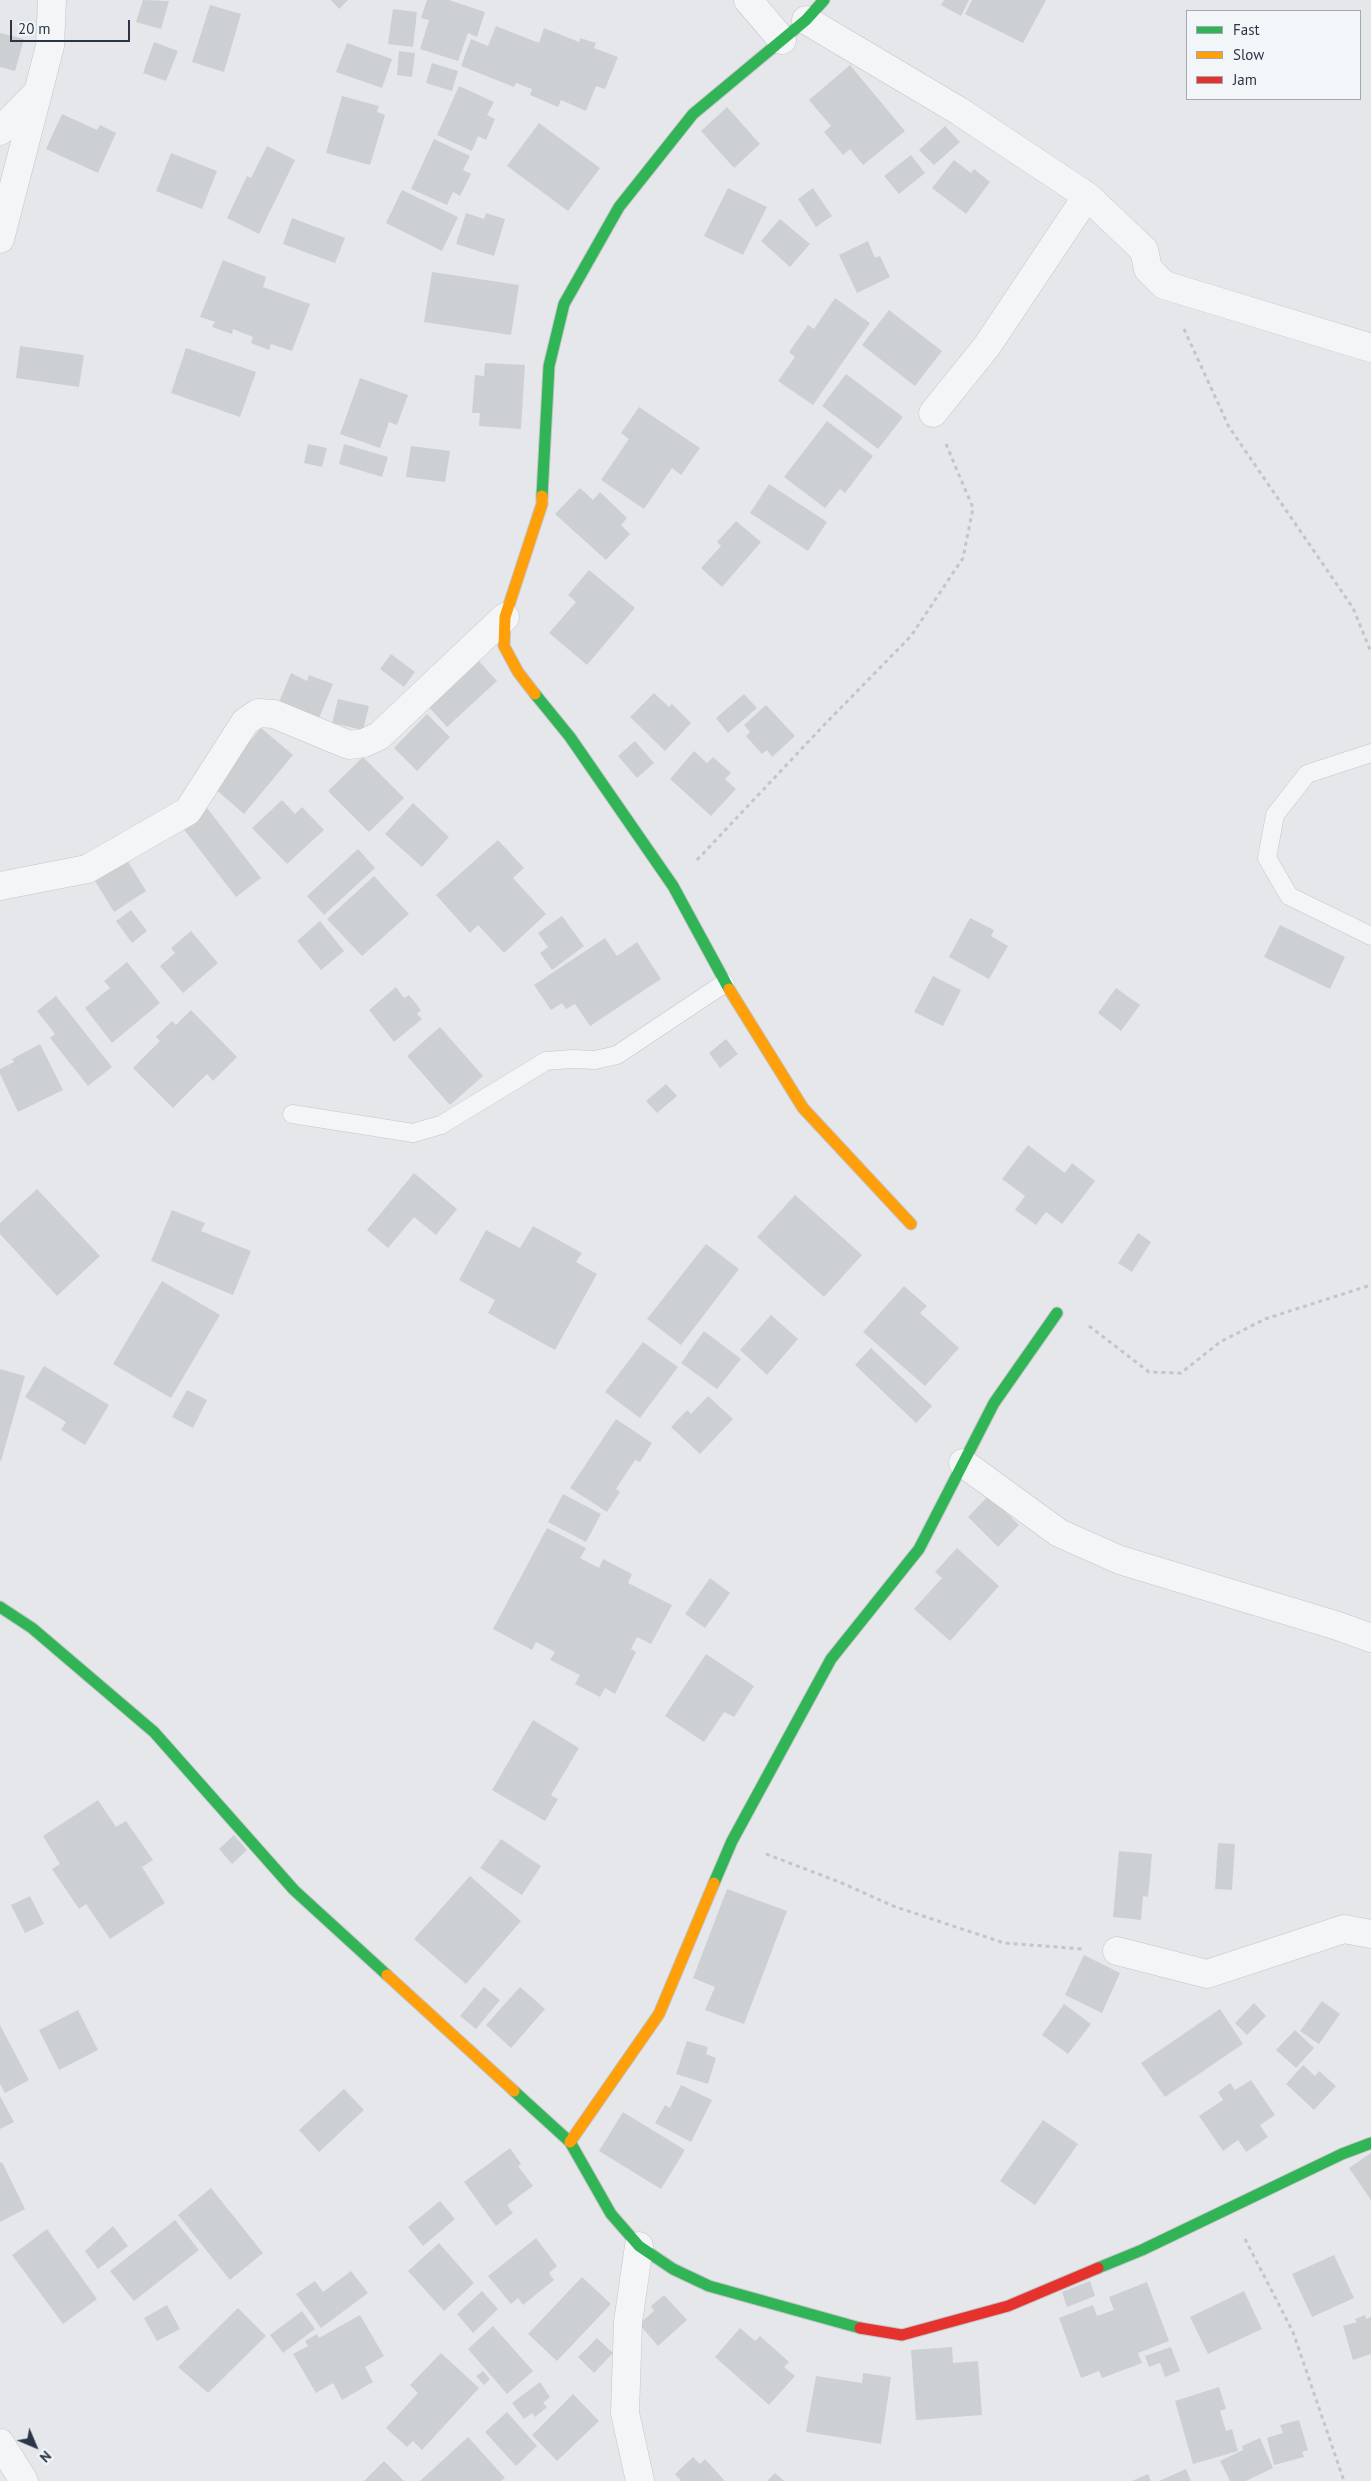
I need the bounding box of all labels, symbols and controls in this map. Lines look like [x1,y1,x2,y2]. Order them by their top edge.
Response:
scale bar [12,10,132,42]
legend [1186,10,1361,100]
text: 20 m [18,19,51,38]
text: Fast [1233,20,1260,39]
text: Slow [1233,45,1264,64]
text: Jam [1233,70,1257,89]
north arrow [10,2421,60,2471]
text: N [36,2447,55,2466]

